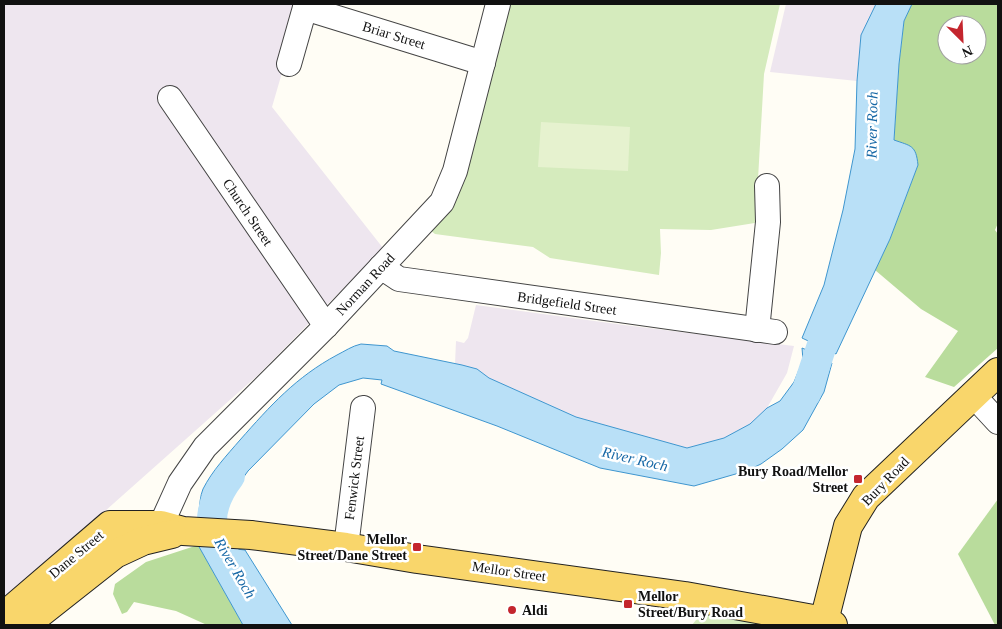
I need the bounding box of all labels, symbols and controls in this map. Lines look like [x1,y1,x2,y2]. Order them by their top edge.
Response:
north arrow [937,15,987,65]
street label: Briar Street [361,19,427,52]
text: N [959,43,975,60]
water label: River Roch [863,91,881,160]
street label: Church Street [220,176,275,249]
street label: Norman Road [333,250,398,318]
street label: Bridgefield Street [516,289,618,318]
street label: Fenwick Street [342,435,367,521]
water label: River Roch [600,443,669,474]
street label: Bury Road [859,454,912,509]
place label: Bury Road/Mellor Street [738,464,848,495]
marker: Bury Road/Mellor Street [852,473,864,485]
street label: Dane Street [46,527,106,581]
place label: Mellor Street/Dane Street [298,532,407,563]
water label: River Roch [211,534,259,601]
marker: Mellor Street/Dane Street [411,541,423,553]
street label: Mellor Street [471,559,547,584]
place label: Mellor Street/Bury Road [638,589,743,620]
marker: Mellor Street/Bury Road [622,598,634,610]
place label: Aldi [522,603,548,618]
marker: Aldi [506,604,518,616]

